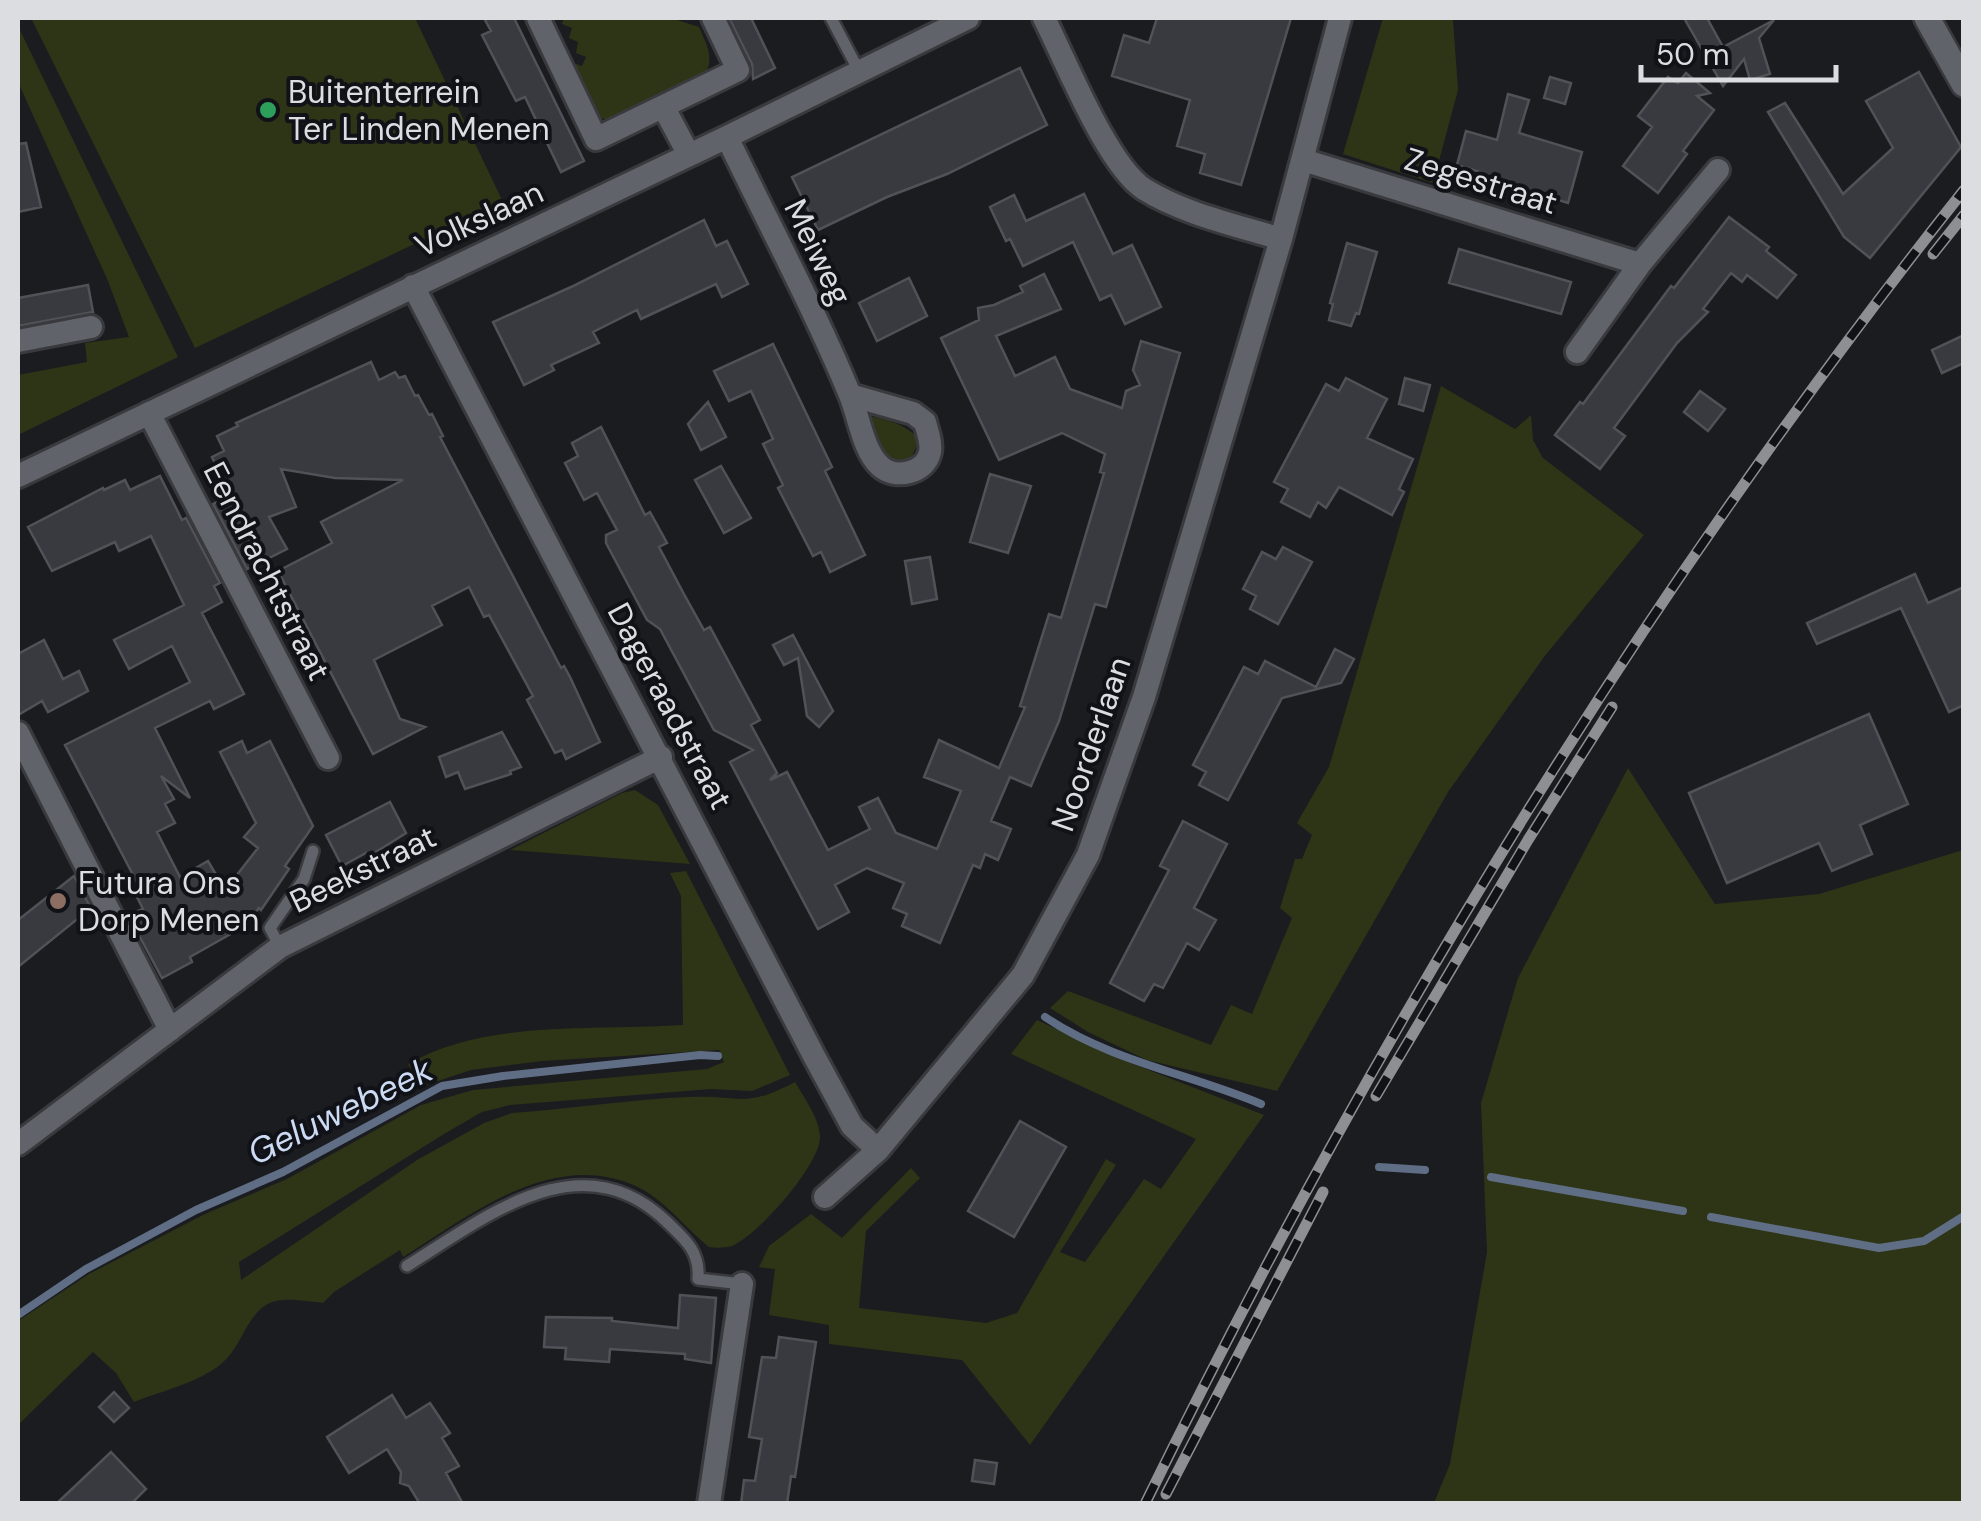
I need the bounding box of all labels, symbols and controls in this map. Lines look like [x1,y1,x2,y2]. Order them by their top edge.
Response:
scale bar [1641,20,1836,82]
text: 50 m [1656,35,1730,74]
place label: Buitenterrein Ter Linden Menen [288,71,550,150]
marker: Buitenterrein Ter Linden Menen [257,99,279,121]
street label: Zegestraat [1400,138,1562,224]
street label: Volkslaan [408,171,550,267]
street label: Meiweg [774,192,862,312]
street label: Eendrachtstraat [194,455,340,687]
street label: Dageraadstraat [598,595,742,817]
street label: Noorderlaan [1042,651,1140,837]
street label: Beekstraat [283,816,443,922]
place label: Futura Ons Dorp Menen [78,862,259,941]
marker: Futura Ons Dorp Menen [47,890,69,912]
water label: Geluwebeek [240,1046,440,1176]

